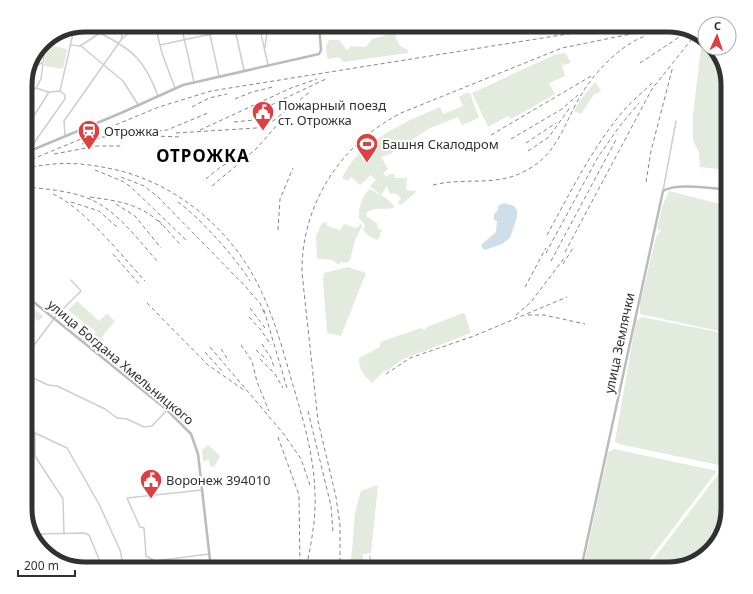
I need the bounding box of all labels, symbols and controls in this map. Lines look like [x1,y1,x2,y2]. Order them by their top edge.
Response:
north arrow [697,16,737,56]
text: С [714,18,721,33]
place label: Пожарный поезд ст. Отрожка [278,96,386,129]
public building icon: Пожарный поезд ст. Отрожка [250,99,276,132]
station icon: Отрожка [76,118,102,151]
place label: Отрожка [104,122,159,140]
sports icon: Башня Скалодром [354,131,380,164]
place label: Башня Скалодром [382,135,499,153]
district label: ОТРОЖКА [156,144,250,167]
street label: улица Землячки [600,291,638,395]
street label: улица Богдана Хмельницкого [44,295,198,429]
public building icon: Воронеж 394010 [138,467,164,500]
place label: Воронеж 394010 [166,471,271,489]
scale bar [18,552,75,578]
text: 200 m [24,557,59,574]

